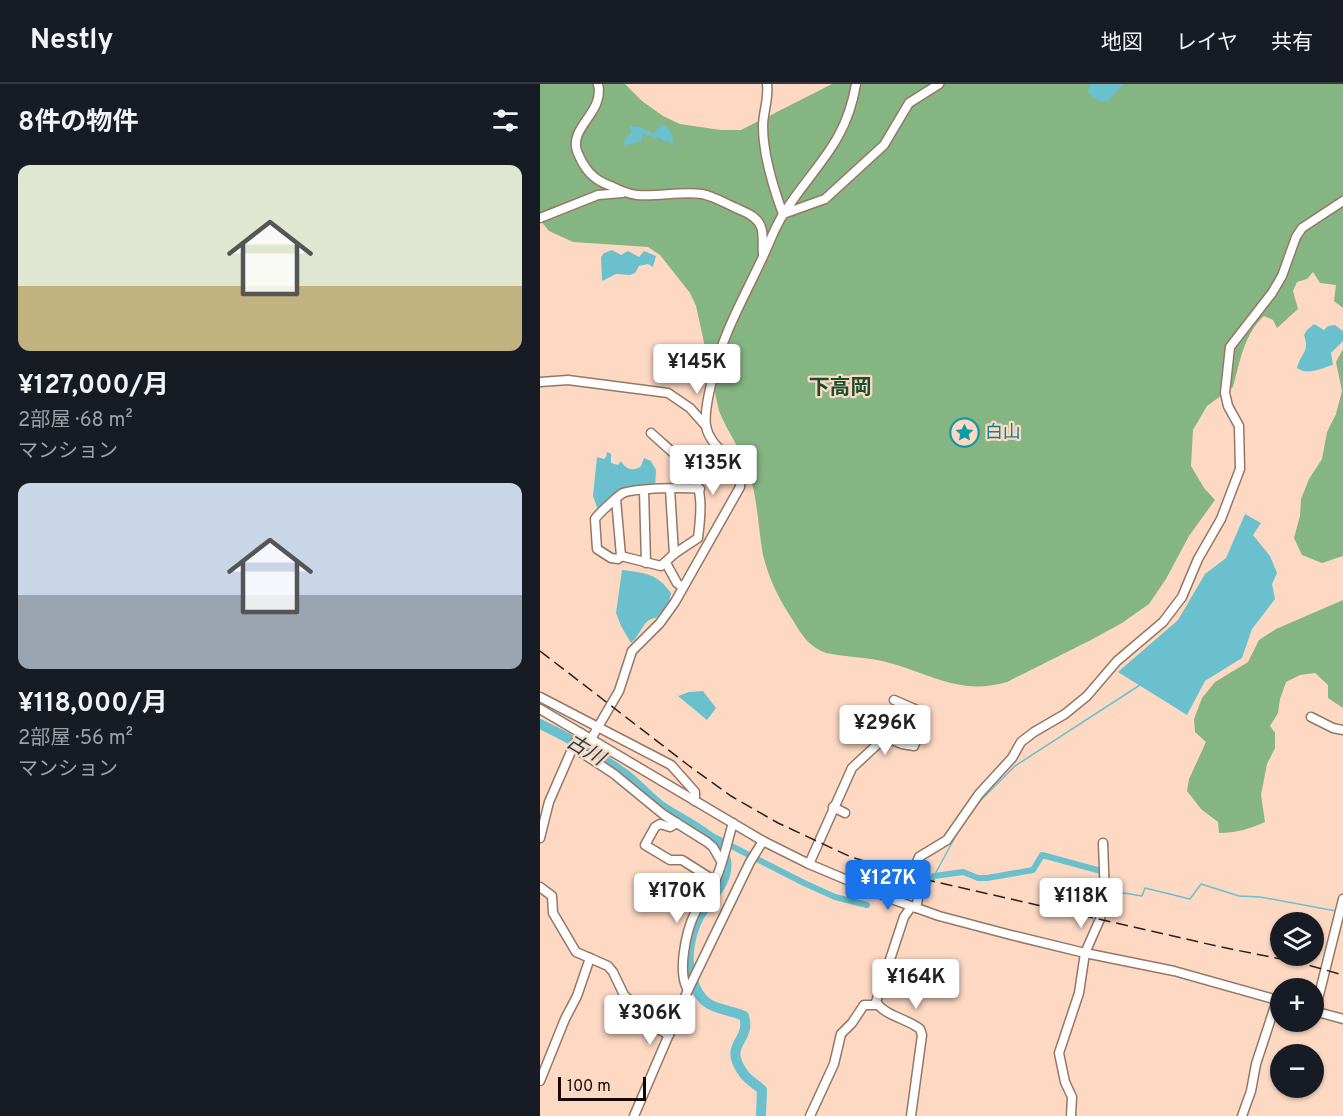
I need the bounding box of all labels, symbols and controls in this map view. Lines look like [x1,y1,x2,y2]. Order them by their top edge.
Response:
text: Nestly [30,23,113,59]
text: 地図 [1101,30,1143,57]
text: レイヤ [1176,30,1238,57]
text: 共有 [1271,30,1313,57]
icon: filters [489,104,522,137]
text: 8件の物件 [18,107,138,140]
icon: home [216,204,324,312]
pin: ¥145K [655,344,739,395]
text: ¥145K [667,350,727,376]
text: ¥127,000/月 [18,370,169,403]
district label: 下高岡 [809,375,872,402]
text: 2部屋 · 68 m² [18,408,133,434]
place icon: 白山 [948,417,980,449]
place label: 白山 [985,422,1021,445]
text: マンション [18,439,118,465]
pin: ¥135K [671,445,755,496]
text: ¥135K [684,451,742,477]
icon: home [216,522,324,630]
text: ¥118,000/月 [18,688,168,721]
pin: ¥296K [843,705,927,756]
text: ¥296K [853,711,917,737]
text: 2部屋 · 56 m² [18,726,133,752]
water label: 古川 [561,730,611,773]
text: マンション [18,757,118,783]
pin: ¥127K [846,860,930,911]
text: ¥127K [859,866,917,892]
pin: ¥170K [635,873,719,924]
pin: ¥118K [1039,878,1123,929]
text: ¥170K [648,879,706,905]
text: ¥118K [1054,884,1108,910]
map controls [1270,912,1324,1098]
button: layers [1270,912,1324,966]
pin: ¥164K [874,959,958,1010]
text: ¥164K [886,965,946,991]
button: + [1270,978,1324,1032]
pin: ¥306K [608,995,692,1046]
text: ¥306K [618,1001,682,1027]
button: − [1270,1044,1324,1098]
scale bar [558,1074,646,1102]
text: 100 m [567,1077,611,1097]

